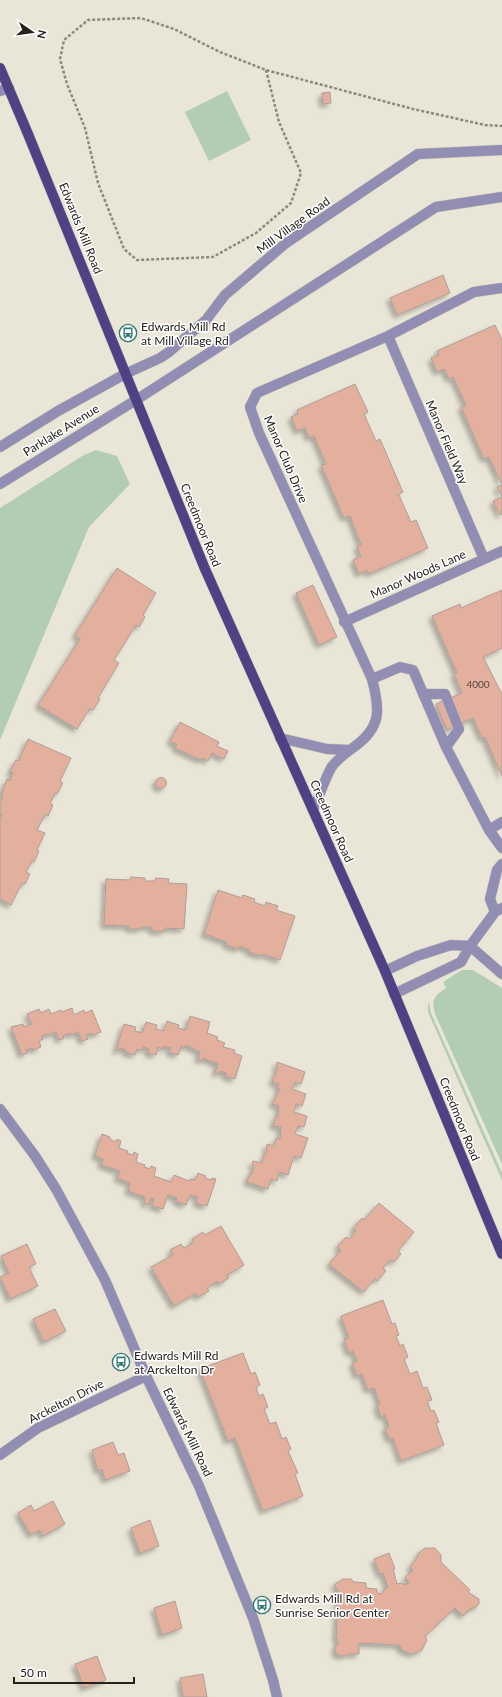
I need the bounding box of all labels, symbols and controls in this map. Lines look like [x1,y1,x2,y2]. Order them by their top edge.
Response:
north arrow [12,12,52,52]
text: N [35,29,50,40]
street label: Edwards Mill Road [56,180,106,276]
street label: Mill Village Road [253,193,333,257]
place label: Edwards Mill Rd at Mill Village Rd [141,319,229,348]
bus stop icon: Edwards Mill Rd at Mill Village Rd [118,323,138,343]
street label: Manor Field Way [423,398,472,487]
street label: Parklake Avenue [20,401,102,459]
street label: Manor Club Drive [261,413,311,505]
street label: Creedmoor Road [177,481,225,569]
street label: Manor Woods Lane [368,546,468,602]
house number: 4000 [466,678,490,690]
street label: Creedmoor Road [307,777,357,865]
street label: Creedmoor Road [436,1075,484,1163]
place label: Edwards Mill Rd at Arckelton Dr [134,1348,218,1377]
bus stop icon: Edwards Mill Rd at Arckelton Dr [111,1352,131,1372]
street label: Arckelton Drive [26,1376,106,1426]
street label: Edwards Mill Road [160,1385,216,1479]
place label: Edwards Mill Rd at Sunrise Senior Center [275,1591,389,1620]
bus stop icon: Edwards Mill Rd at Sunrise Senior Center [252,1595,272,1615]
scale bar [14,1659,134,1685]
text: 50 m [20,1665,47,1680]

